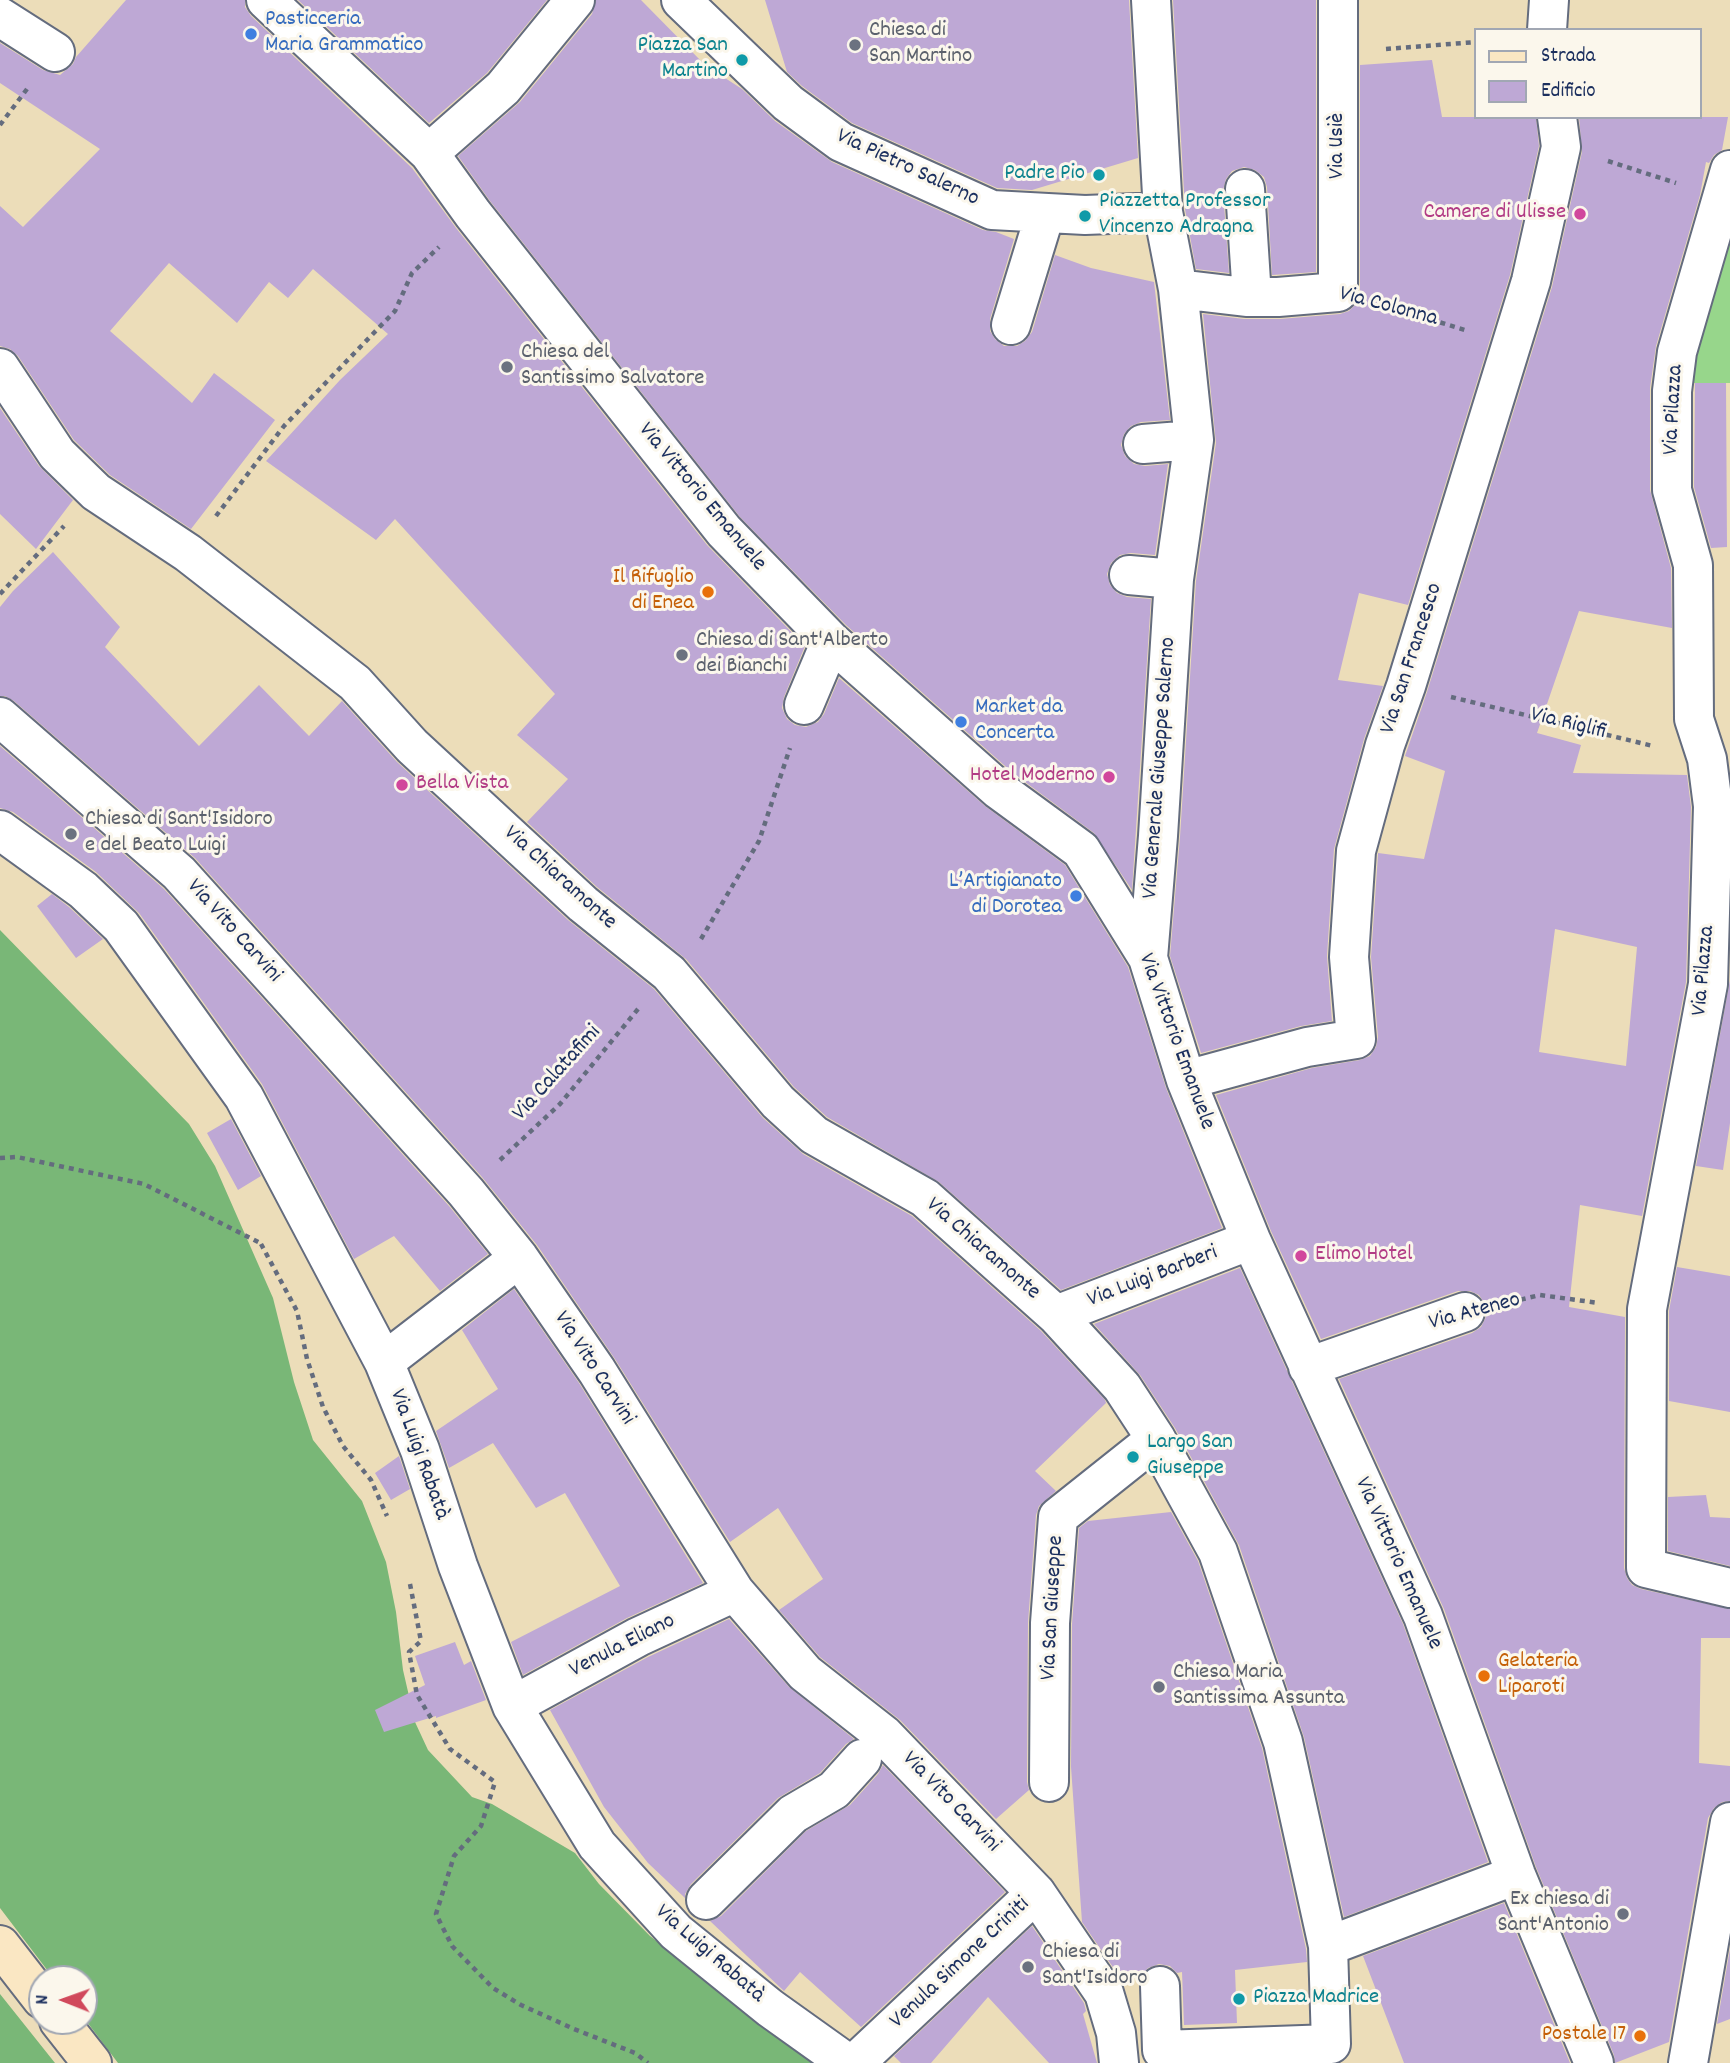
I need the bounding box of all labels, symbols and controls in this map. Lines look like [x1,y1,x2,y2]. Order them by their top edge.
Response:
place label: Pasticceria Maria Grammatico [265,7,424,61]
place label: Chiesa di San Martino [869,18,972,72]
marker: Pasticceria Maria Grammatico [243,26,259,42]
legend [1474,28,1702,119]
place label: Piazza San Martino [637,33,728,87]
marker: Chiesa di San Martino [847,37,863,53]
text: Strada [1541,42,1595,72]
marker: Piazza San Martino [734,52,750,68]
text: Edificio [1541,77,1596,107]
street label: Via Usiè [1325,113,1353,179]
street label: Via Pietro Salerno [831,124,983,214]
place label: Padre Pio [1004,161,1085,189]
marker: Padre Pio [1091,167,1107,183]
place label: Piazzetta Professor Vincenzo Adragna [1099,189,1271,243]
place label: Camere di Ulisse [1423,200,1566,228]
marker: Camere di Ulisse [1572,206,1588,222]
marker: Piazzetta Professor Vincenzo Adragna [1077,208,1093,224]
street label: Via Colonna [1336,282,1440,334]
place label: Chiesa del Santissimo Salvatore [521,340,704,394]
marker: Chiesa del Santissimo Salvatore [499,359,515,375]
street label: Via Pilazza [1659,364,1691,456]
street label: Via Vittorio Emanuele [631,418,771,578]
place label: Il Rifuglio di Enea [613,565,694,619]
street label: Via San Francesco [1376,580,1450,738]
marker: Il Rifuglio di Enea [700,584,716,600]
place label: Chiesa di Sant'Alberto dei Bianchi [696,628,888,682]
street label: Via Generale Giuseppe Salerno [1138,636,1184,900]
marker: Chiesa di Sant'Alberto dei Bianchi [674,647,690,663]
place label: Market da Concerta [975,695,1063,749]
street label: Via Riglifi [1527,702,1609,748]
marker: Market da Concerta [953,714,969,730]
place label: Hotel Moderno [970,763,1095,791]
marker: Hotel Moderno [1101,769,1117,785]
place label: Bella Vista [416,771,508,799]
marker: Bella Vista [394,777,410,793]
place label: Chiesa di Sant'Isidoro e del Beato Luigi [85,807,273,861]
street label: Via Chiaramonte [497,821,621,937]
marker: Chiesa di Sant'Isidoro e del Beato Luigi [63,826,79,842]
place label: L’Artigianato di Dorotea [949,869,1062,923]
street label: Via Vito Carvini [179,874,287,990]
marker: L’Artigianato di Dorotea [1068,888,1084,904]
street label: Via Pilazza [1687,925,1723,1017]
street label: Via Vittorio Emanuele [1130,950,1220,1134]
street label: Via Calatafimi [508,1020,608,1128]
street label: Via Chiaramonte [919,1193,1045,1307]
street label: Via Luigi Barberi [1084,1240,1222,1316]
place label: Elimo Hotel [1315,1242,1413,1270]
marker: Elimo Hotel [1293,1248,1309,1264]
street label: Via Ateneo [1426,1288,1524,1338]
street label: Via Vito Carvini [546,1307,640,1431]
street label: Via Luigi Rabatà [382,1386,454,1524]
place label: Largo San Giuseppe [1147,1430,1233,1484]
marker: Largo San Giuseppe [1125,1449,1141,1465]
street label: Via Vittorio Emanuele [1347,1474,1447,1654]
street label: Via San Giuseppe [1036,1535,1072,1681]
street label: Venula Eliano [565,1609,681,1685]
place label: Gelateria Liparoti [1498,1649,1578,1703]
place label: Chiesa Maria Santissima Assunta [1173,1660,1344,1714]
marker: Gelateria Liparoti [1476,1668,1492,1684]
marker: Chiesa Maria Santissima Assunta [1151,1679,1167,1695]
street label: Via Vito Carvini [895,1747,1005,1859]
place label: Ex chiesa di Sant'Antonio [1497,1887,1609,1941]
street label: Venula Simone Criniti [885,1892,1037,2036]
street label: Via Luigi Rabatà [648,1900,770,2010]
marker: Ex chiesa di Sant'Antonio [1615,1906,1631,1922]
place label: Chiesa di Sant'Isidoro [1042,1940,1147,1994]
marker: Chiesa di Sant'Isidoro [1020,1959,1036,1975]
north arrow [28,1965,98,2035]
place label: Piazza Madrice [1253,1985,1379,2013]
marker: Piazza Madrice [1231,1991,1247,2007]
text: N [30,1995,57,2005]
place label: Postale 17 [1542,2022,1626,2050]
marker: Postale 17 [1632,2028,1648,2044]

